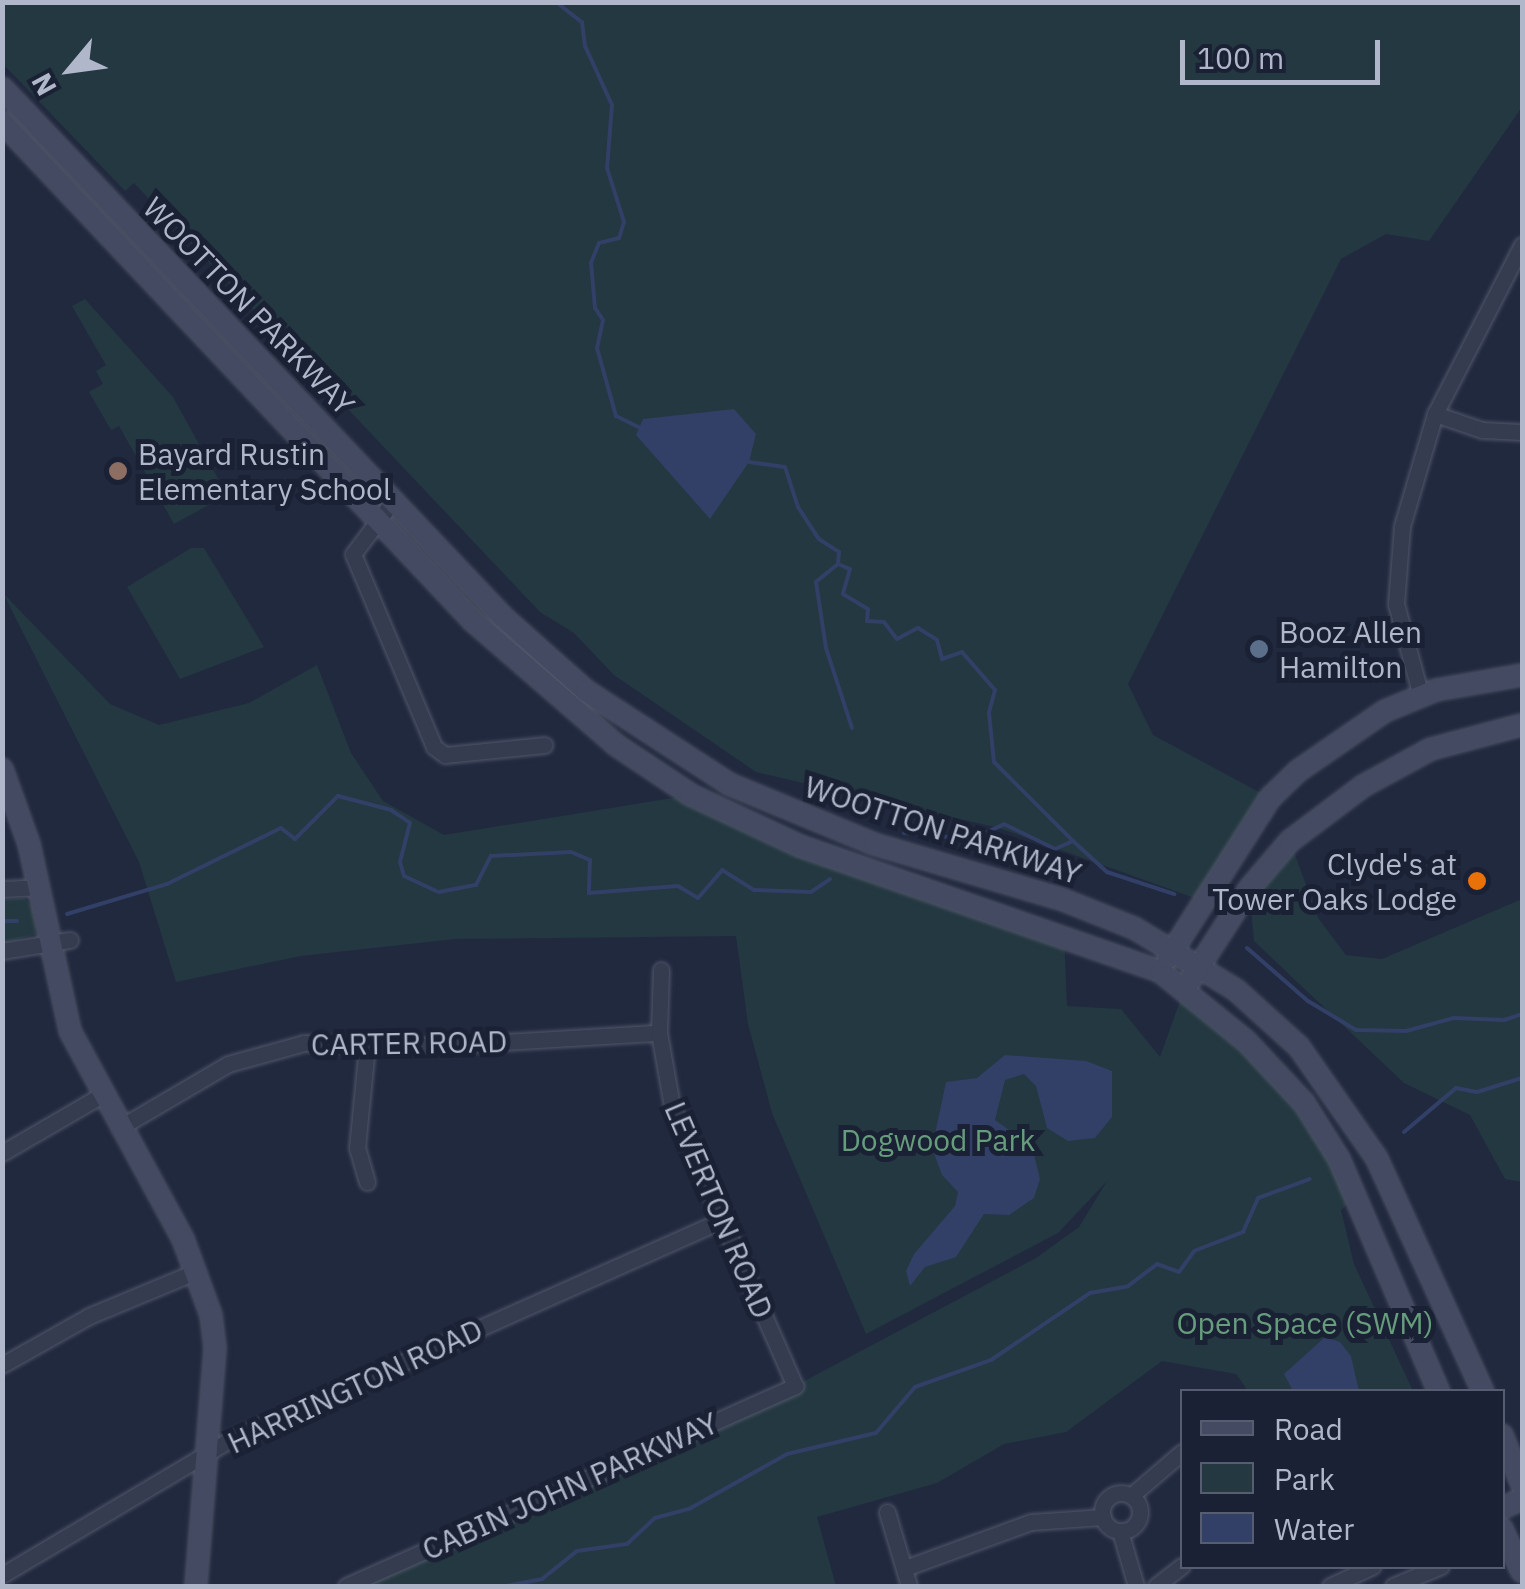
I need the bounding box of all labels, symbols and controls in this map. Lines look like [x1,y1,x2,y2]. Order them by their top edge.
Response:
north arrow [20,20,120,120]
scale bar [1185,20,1385,82]
text: 100 m [1197,38,1284,77]
text: N [22,67,64,103]
street label: WOOTTON PARKWAY [136,190,362,422]
place label: Bayard Rustin Elementary School [138,436,391,506]
marker: Bayard Rustin Elementary School [107,460,129,482]
place label: Booz Allen Hamilton [1279,614,1422,684]
marker: Booz Allen Hamilton [1248,638,1270,660]
street label: WOOTTON PARKWAY [800,768,1086,892]
place label: Clyde's at Tower Oaks Lodge [1212,846,1457,916]
marker: Clyde's at Tower Oaks Lodge [1466,870,1488,892]
street label: CARTER ROAD [311,1023,507,1063]
street label: LEVERTON ROAD [657,1096,781,1324]
park label: Dogwood Park [841,1122,1035,1158]
park label: Open Space (SWM) [1176,1305,1434,1341]
street label: HARRINGTON ROAD [222,1311,488,1461]
legend [1180,1389,1505,1569]
street label: CABIN JOHN PARKWAY [417,1405,723,1567]
text: Road [1274,1409,1343,1448]
text: Park [1274,1459,1335,1498]
text: Water [1274,1509,1354,1548]

